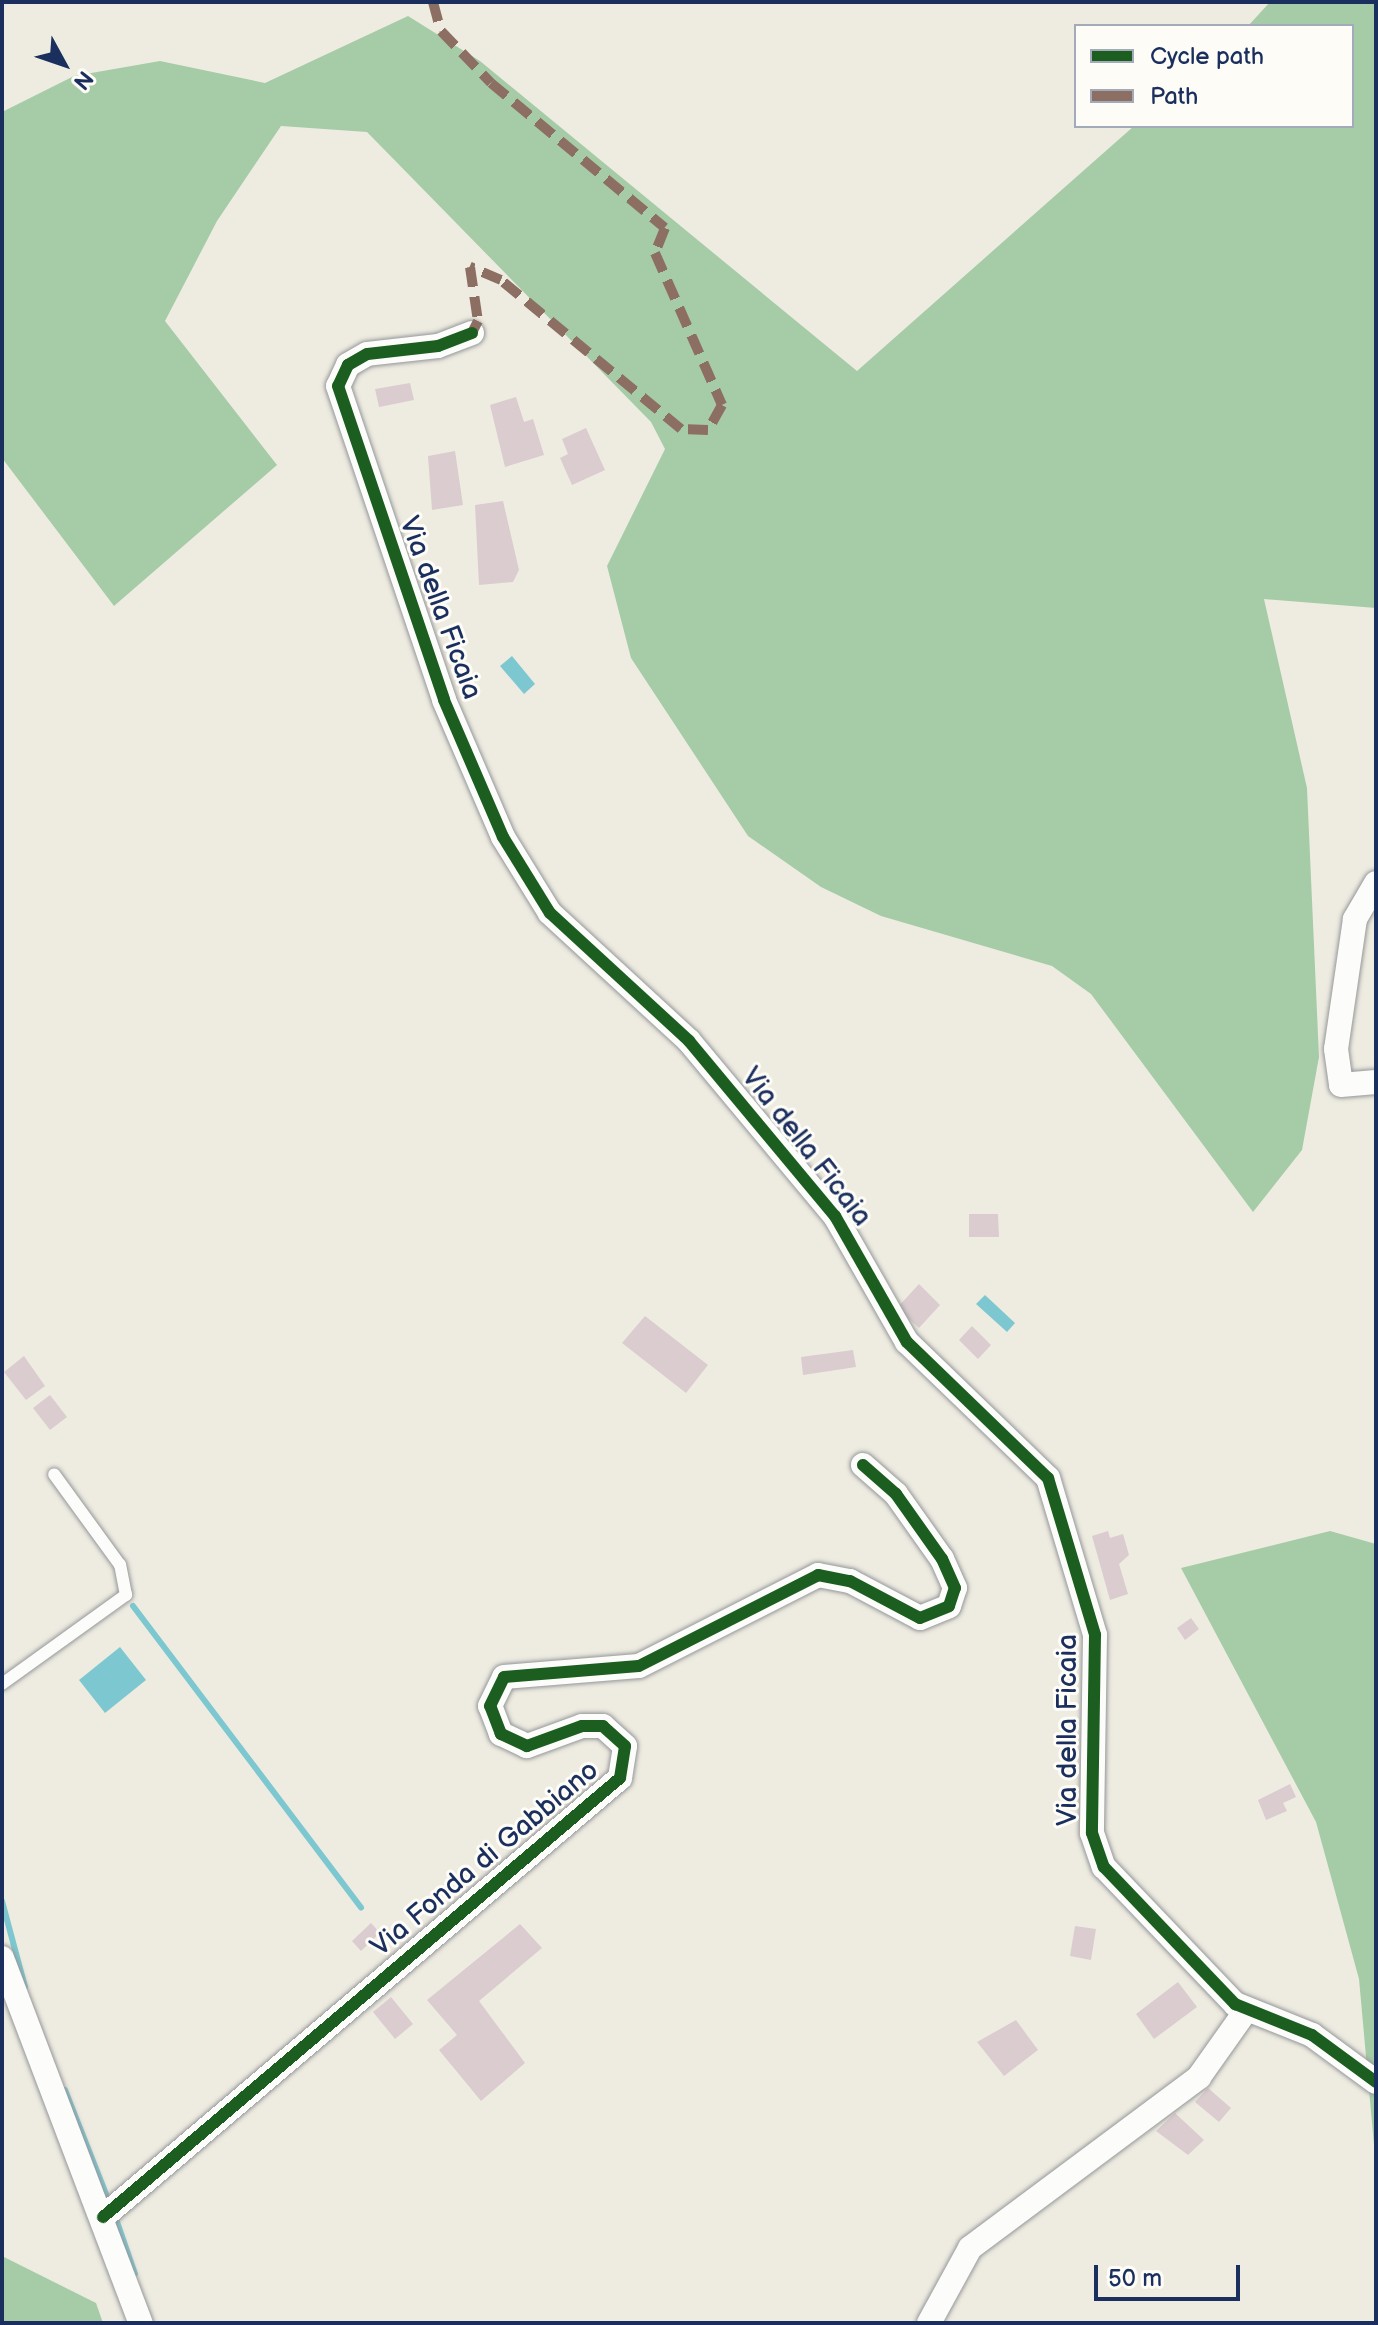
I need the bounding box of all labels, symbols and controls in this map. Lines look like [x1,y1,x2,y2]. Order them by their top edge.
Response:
north arrow [24,24,104,104]
legend [1074,24,1354,128]
text: Cycle path [1150,42,1264,71]
text: N [67,65,98,95]
text: Path [1150,82,1198,111]
street label: Via della Ficaia [391,512,489,704]
street label: Via della Ficaia [734,1061,878,1233]
street label: Via della Ficaia [1051,1634,1085,1826]
street label: Via Fonda di Gabbiano [364,1754,606,1964]
scale bar [1098,2249,1244,2299]
text: 50 m [1108,2264,1162,2293]

